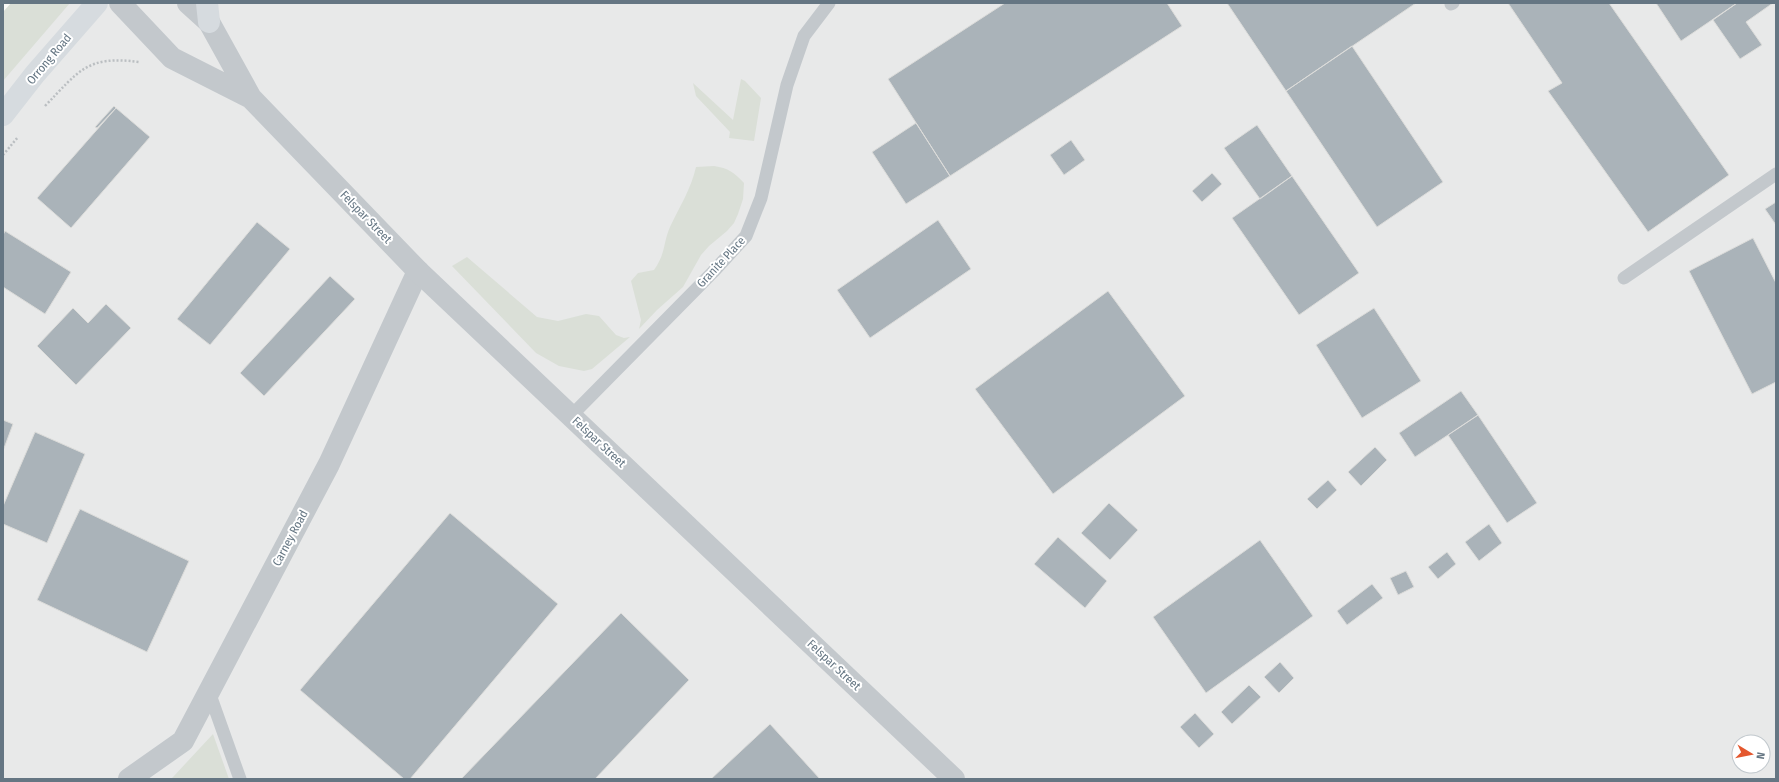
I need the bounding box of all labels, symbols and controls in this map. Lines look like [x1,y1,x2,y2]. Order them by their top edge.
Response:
street label: Orrong Road [24,31,74,87]
street label: Felspar Street [337,188,395,246]
street label: Granite Place [694,234,748,290]
street label: Felspar Street [569,414,629,470]
street label: Carney Road [269,508,311,568]
street label: Felspar Street [804,637,864,693]
north arrow [1731,734,1771,774]
text: N [1753,751,1767,760]

